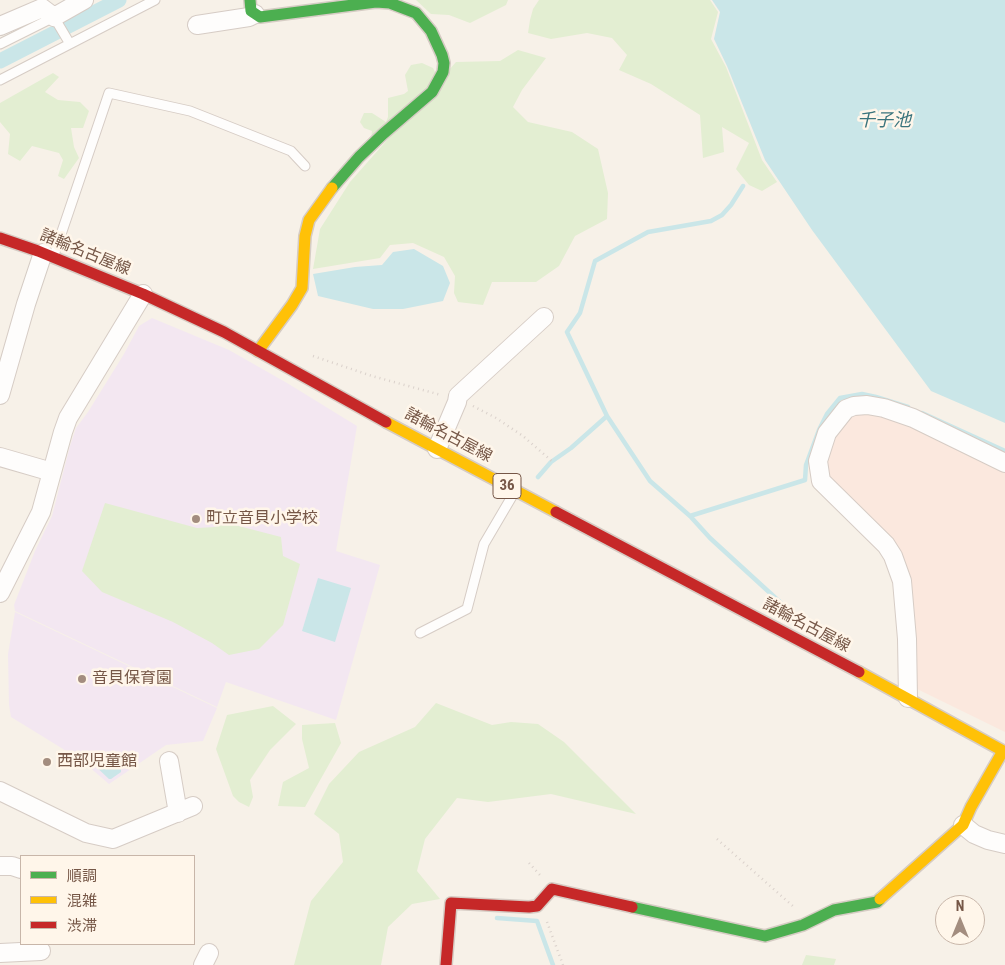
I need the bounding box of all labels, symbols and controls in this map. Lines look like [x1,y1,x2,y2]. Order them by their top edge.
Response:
water label: 千子池 [857,110,911,132]
street label: 諸輪名古屋線 [37,226,133,280]
street label: 諸輪名古屋線 [401,405,495,467]
road number: 36 [493,474,521,498]
place label: 町立音貝小学校 [206,509,318,529]
marker: 町立音貝小学校 [190,513,202,525]
street label: 諸輪名古屋線 [759,595,853,657]
place label: 音貝保育園 [92,669,172,689]
marker: 音貝保育園 [76,673,88,685]
place label: 西部児童館 [57,752,137,772]
marker: 西部児童館 [41,756,53,768]
legend [20,855,195,945]
text: 順調 [67,867,97,885]
text: 混雑 [67,892,97,910]
north arrow [935,895,985,945]
text: N [956,898,964,914]
text: 渋滞 [67,917,97,935]

